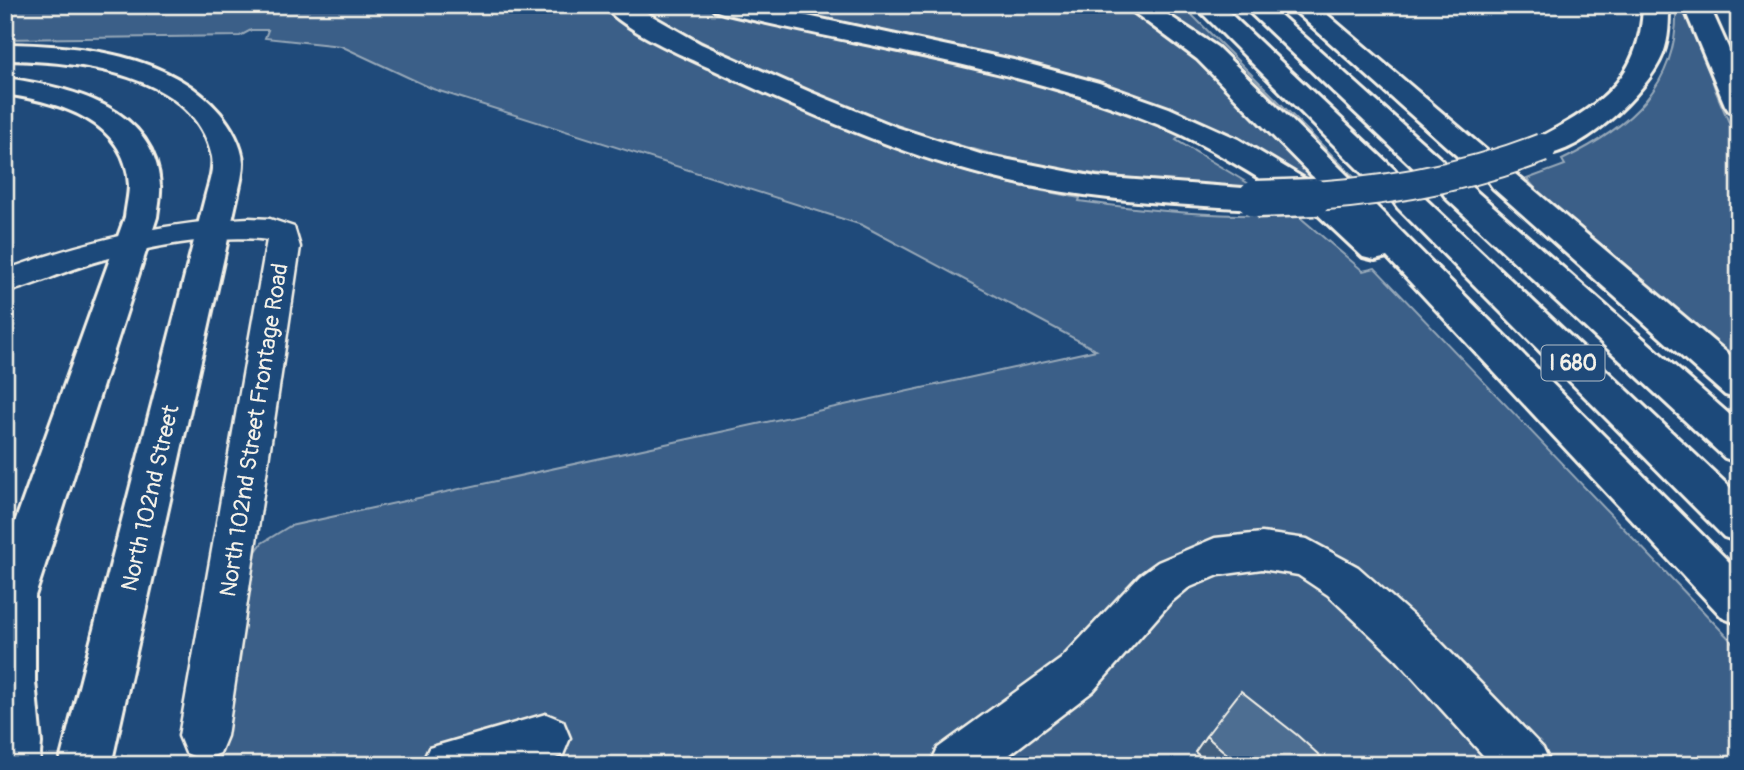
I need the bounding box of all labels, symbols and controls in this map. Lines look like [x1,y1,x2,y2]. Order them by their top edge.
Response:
street label: North 102nd Street Frontage Road [213,261,295,599]
road number: I 680 [1542,346,1604,380]
street label: North 102nd Street [114,401,186,594]

